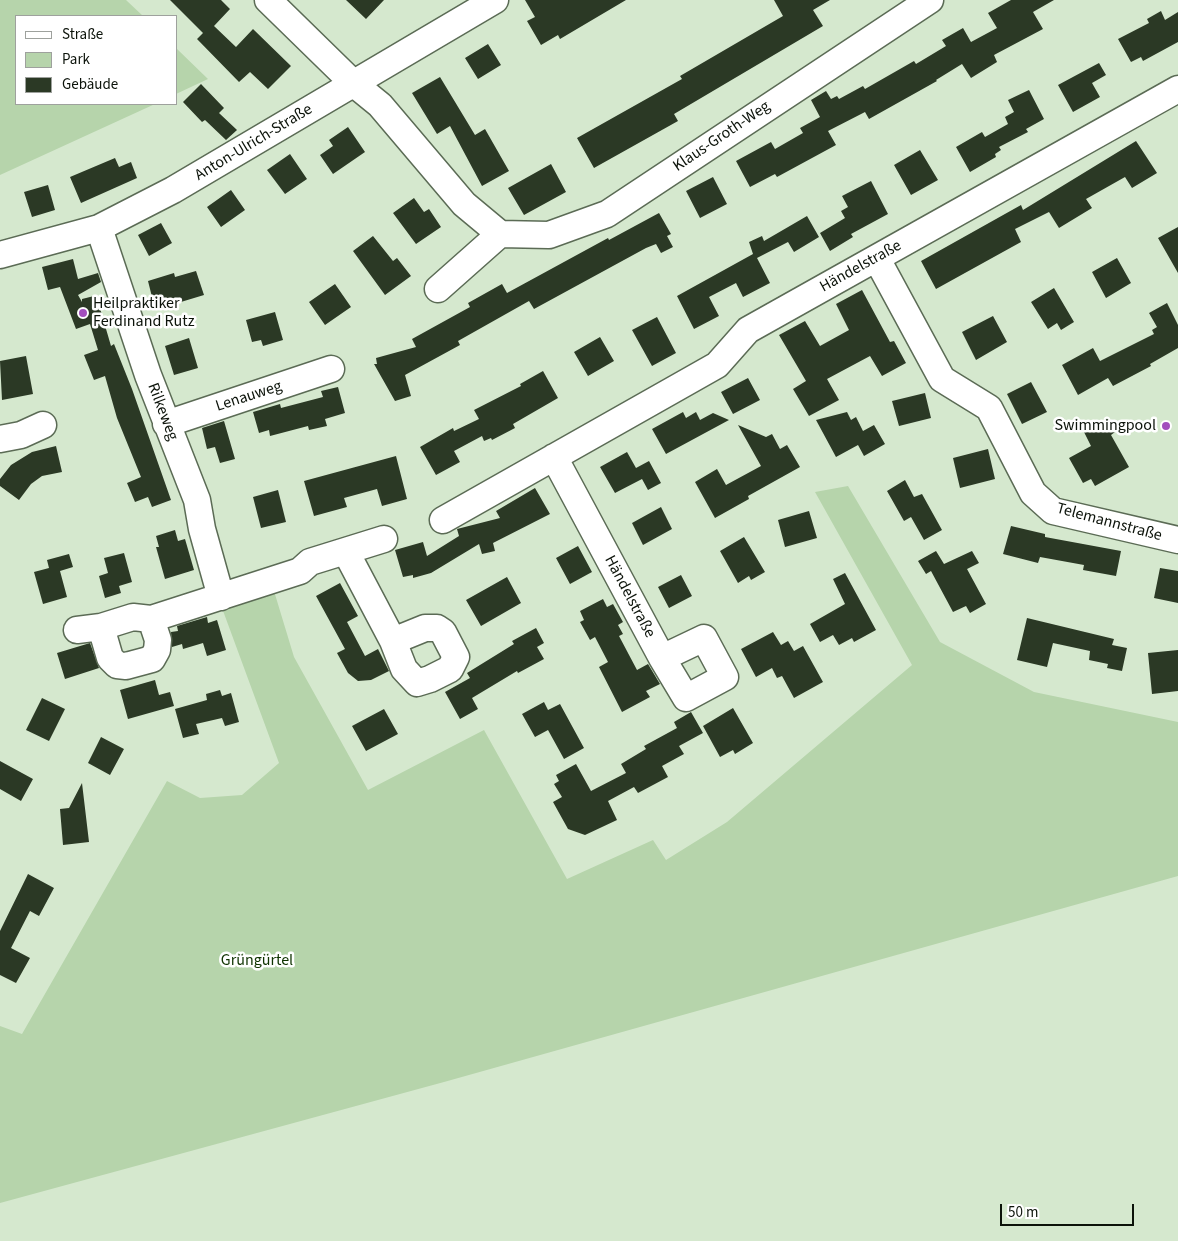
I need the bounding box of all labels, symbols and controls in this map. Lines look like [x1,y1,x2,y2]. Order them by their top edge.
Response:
legend [15,15,178,105]
text: Straße [62,24,103,45]
text: Park [62,49,90,70]
text: Gebäude [62,74,118,95]
street label: Klaus-Groth-Weg [670,97,774,177]
street label: Anton-Ulrich-Straße [192,100,316,186]
street label: Händelstraße [817,237,905,297]
place label: Heilpraktiker Ferdinand Rutz [93,294,194,332]
marker: Heilpraktiker Ferdinand Rutz [77,307,89,319]
street label: Lenauweg [214,377,284,417]
street label: Rilkeweg [142,381,182,443]
place label: Swimmingpool [1054,416,1156,436]
marker: Swimmingpool [1160,420,1172,432]
street label: Telemannstraße [1054,500,1164,546]
street label: Händelstraße [599,553,659,641]
park label: Grüngürtel [221,951,293,971]
scale bar [1003,1194,1137,1226]
text: 50 m [1008,1202,1038,1223]

